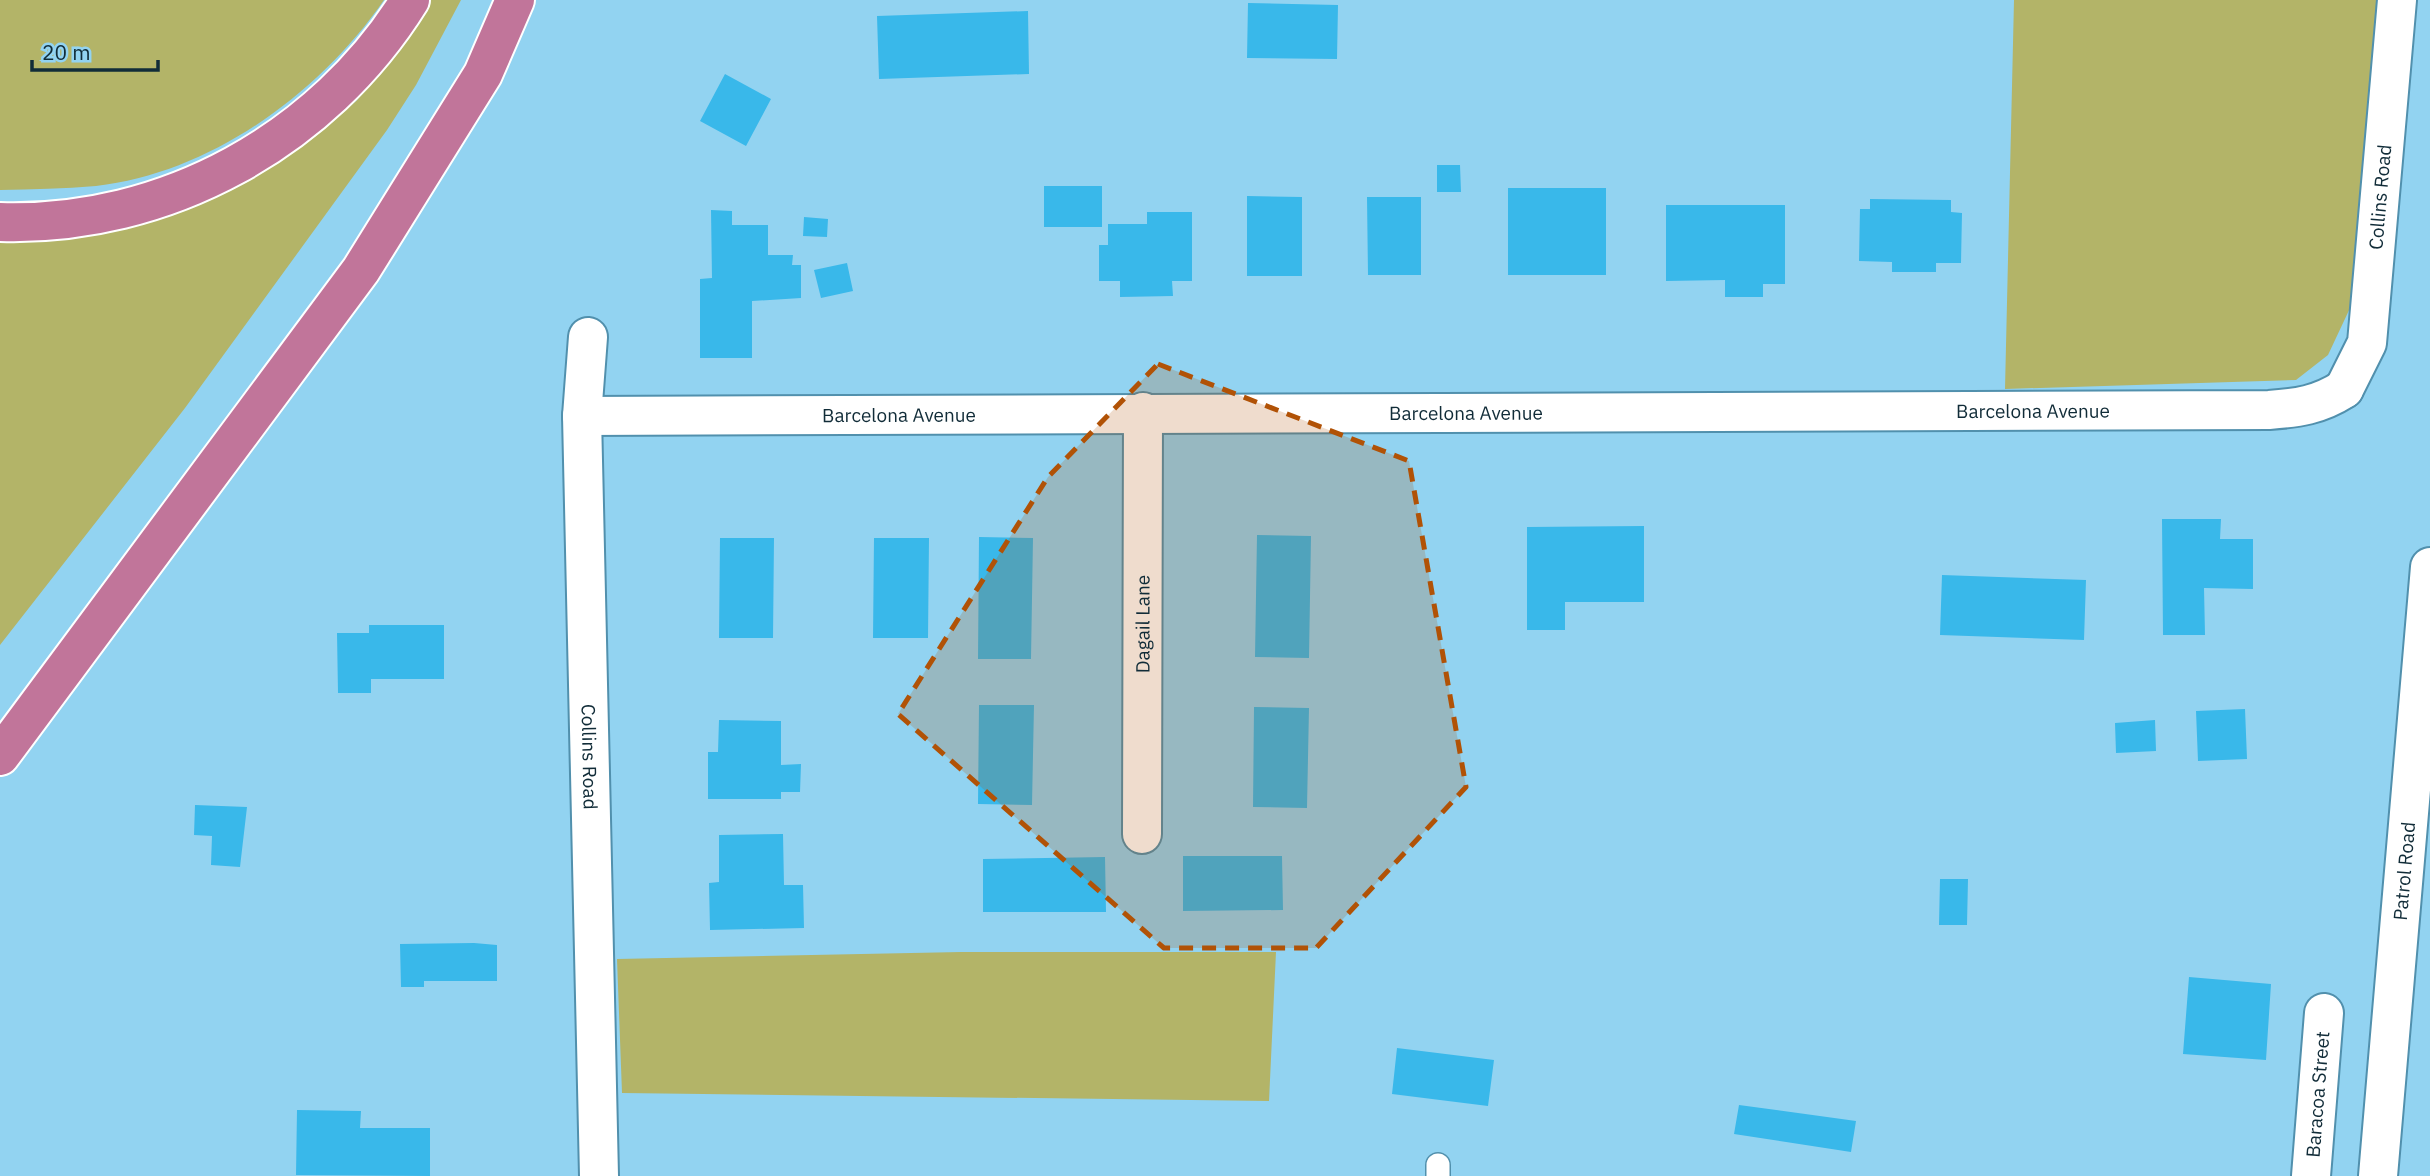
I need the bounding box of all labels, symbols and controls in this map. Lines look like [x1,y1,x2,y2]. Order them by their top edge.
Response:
scale bar [32,28,158,72]
text: 20 m [42,38,91,66]
street label: Collins Road [2363,143,2396,251]
street label: Barcelona Avenue [1956,399,2110,423]
street label: Barcelona Avenue [1389,401,1543,425]
street label: Barcelona Avenue [822,403,976,427]
street label: Dagail Lane [1130,575,1155,673]
street label: Collins Road [576,704,603,810]
street label: Patrol Road [2388,821,2420,921]
street label: Baracoa Street [2301,1030,2335,1158]

